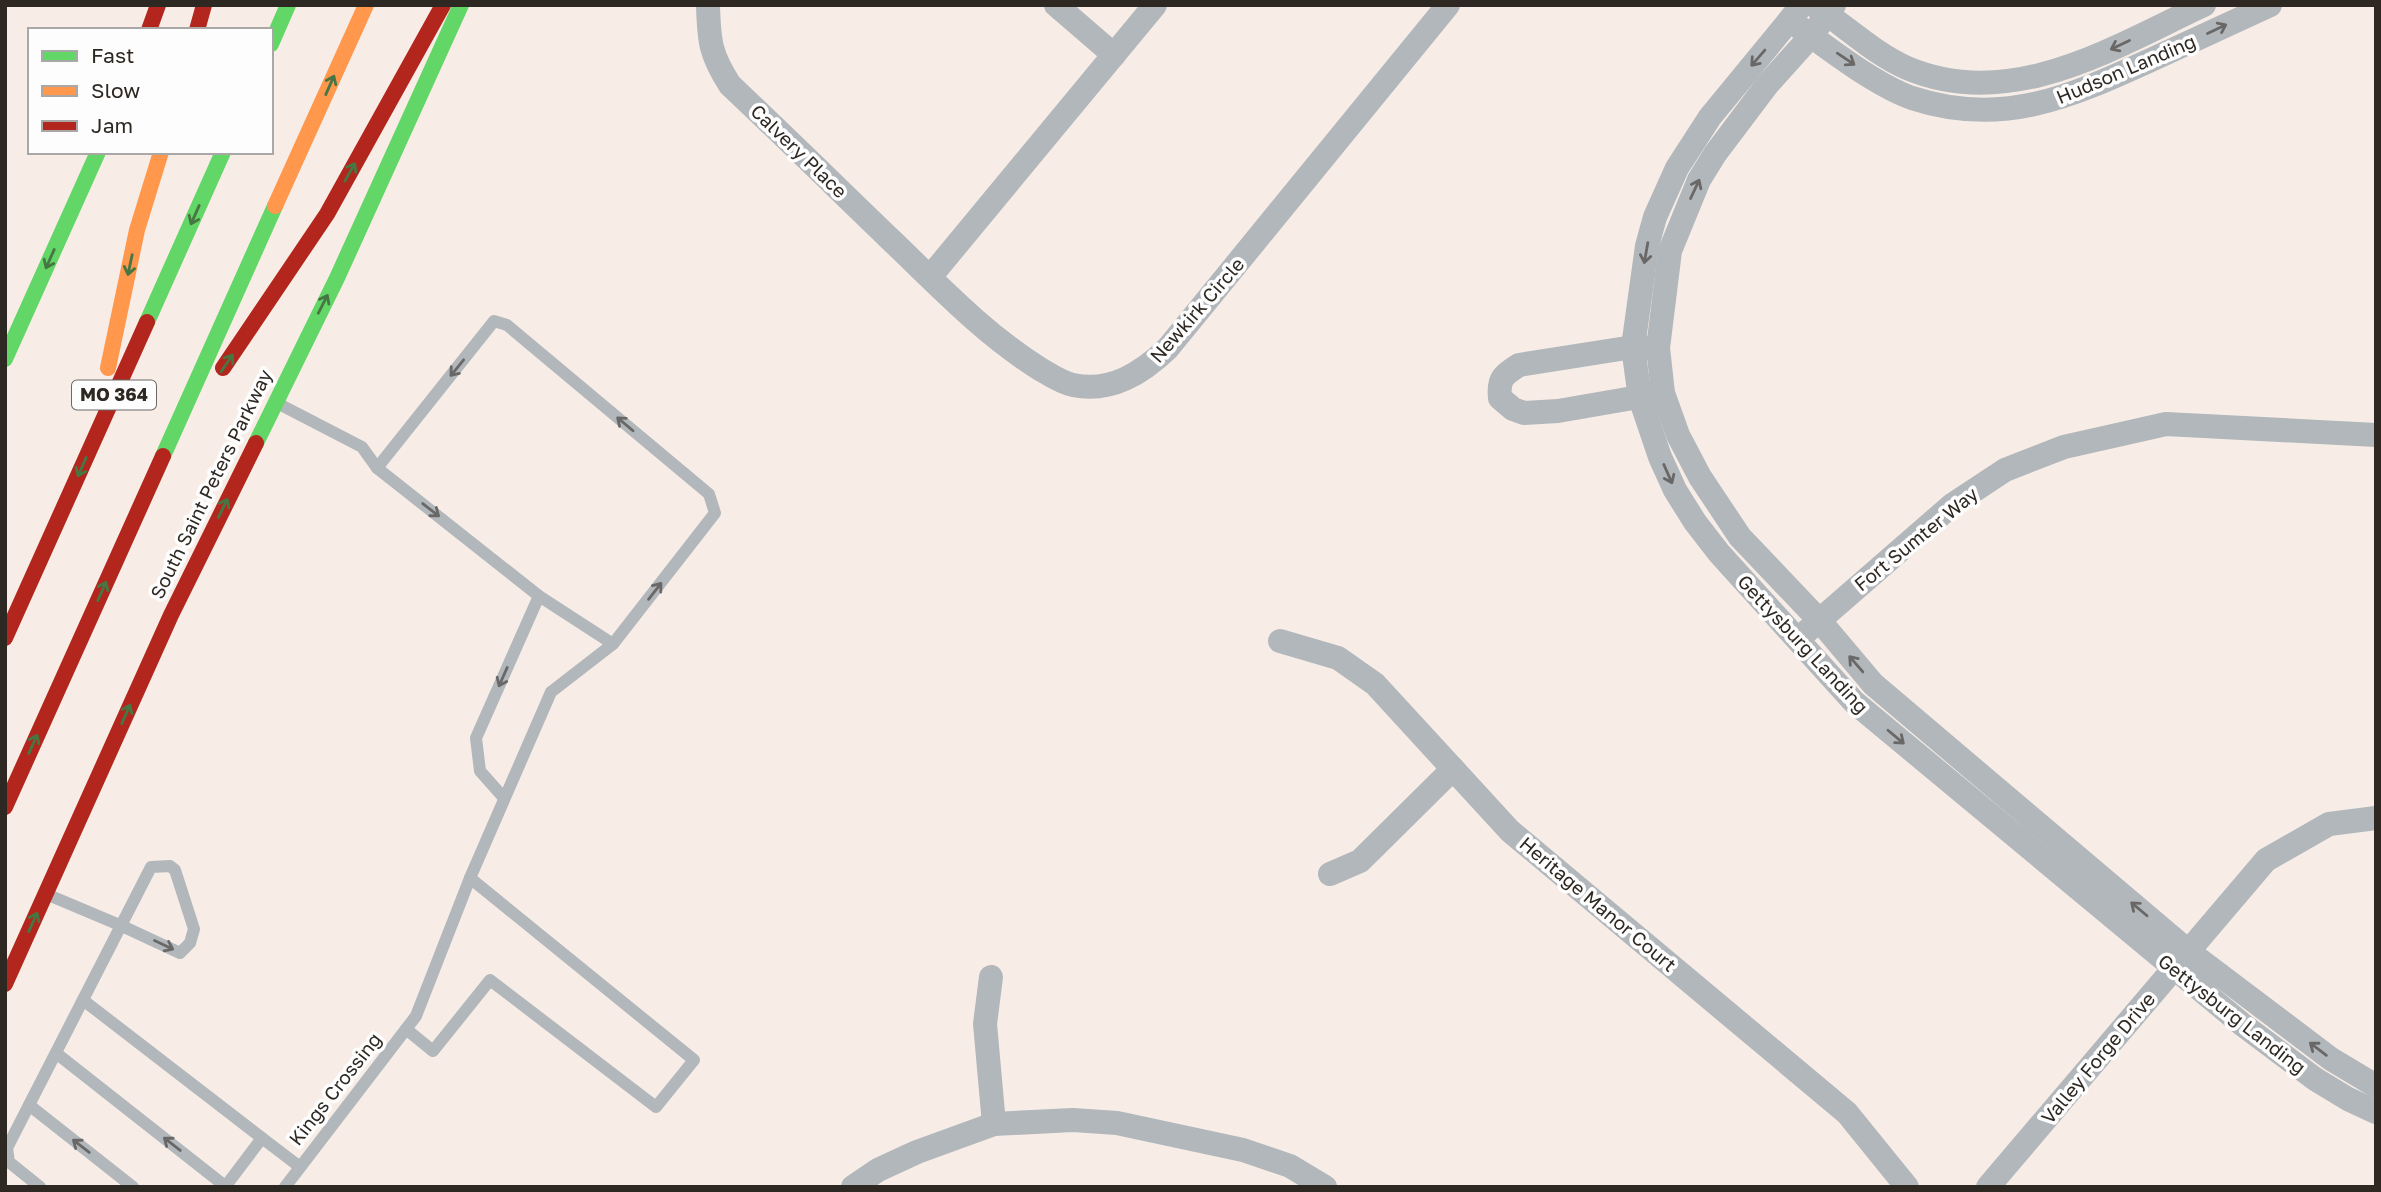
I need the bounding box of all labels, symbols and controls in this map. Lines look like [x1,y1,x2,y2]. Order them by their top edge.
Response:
one-way arrow [2206,22,2227,35]
legend [28,28,273,154]
street label: Hudson Landing [2053,29,2199,108]
one-way arrow [2110,38,2131,52]
text: Fast [91,42,134,68]
one-way arrow [1750,48,1766,66]
one-way arrow [1836,52,1855,67]
one-way arrow [324,75,337,96]
text: Slow [91,77,140,103]
street label: Calvery Place [747,99,852,202]
text: Jam [91,112,133,138]
one-way arrow [344,162,357,183]
one-way arrow [1688,179,1702,200]
one-way arrow [188,203,201,225]
one-way arrow [1639,241,1652,264]
one-way arrow [43,248,56,269]
street label: Newkirk Circle [1145,252,1249,367]
one-way arrow [122,253,136,276]
one-way arrow [317,294,331,315]
one-way arrow [219,354,234,373]
one-way arrow [449,358,465,376]
street label: South Saint Peters Parkway [145,365,276,602]
road number: MO 364 [72,380,156,410]
one-way arrow [617,416,635,432]
one-way arrow [75,456,88,477]
one-way arrow [1662,462,1675,484]
street label: Fort Sumter Way [1849,482,1982,595]
one-way arrow [216,498,230,519]
one-way arrow [421,503,439,518]
street label: Gettysburg Landing [1733,570,1873,718]
one-way arrow [96,581,109,602]
one-way arrow [647,582,662,600]
one-way arrow [1848,655,1864,673]
one-way arrow [496,666,509,688]
one-way arrow [120,704,133,725]
one-way arrow [1886,729,1904,745]
one-way arrow [27,734,40,756]
street label: Heritage Manor Court [1515,831,1681,976]
one-way arrow [2130,901,2148,917]
one-way arrow [27,912,40,933]
one-way arrow [153,939,174,953]
street label: Gettysburg Landing [2154,949,2311,1078]
street label: Valley Forge Drive [2036,987,2159,1128]
street label: Kings Crossing [284,1028,386,1150]
one-way arrow [2309,1042,2328,1057]
one-way arrow [163,1136,181,1151]
one-way arrow [72,1138,90,1154]

